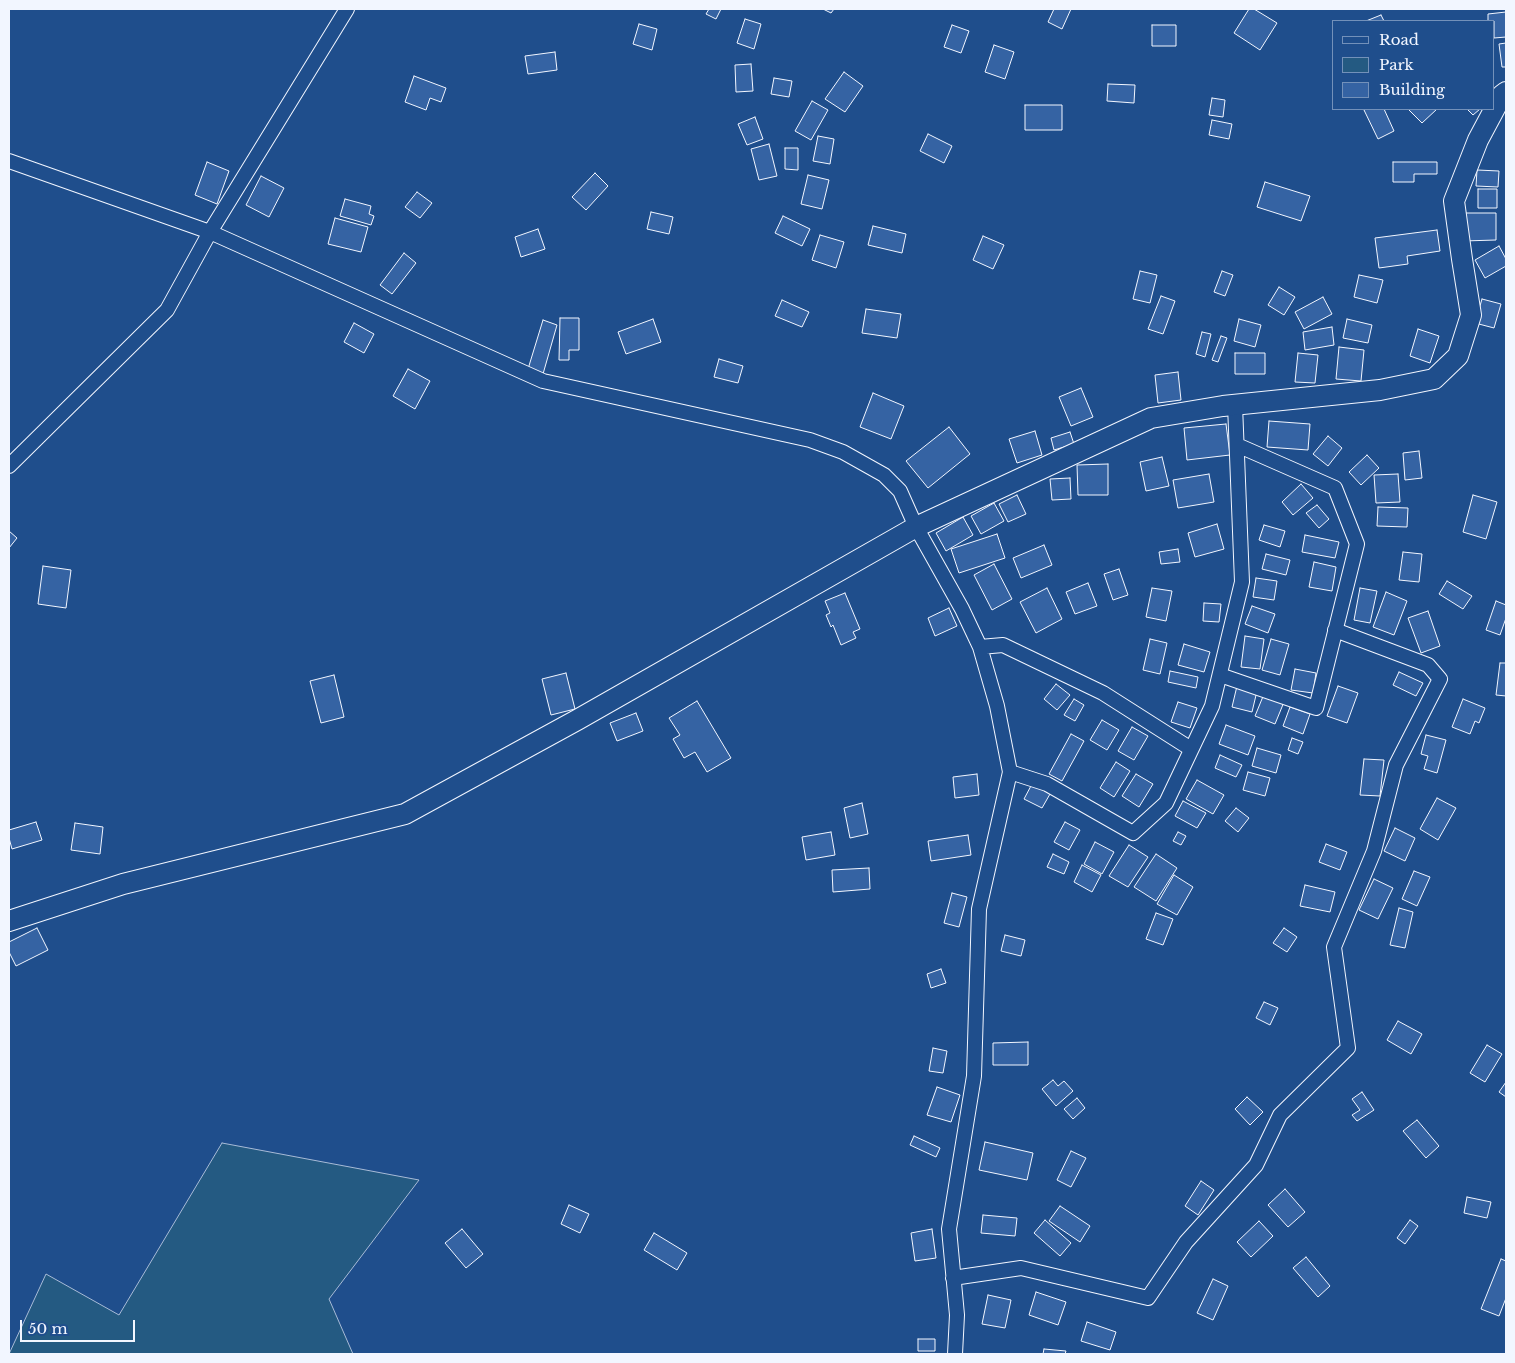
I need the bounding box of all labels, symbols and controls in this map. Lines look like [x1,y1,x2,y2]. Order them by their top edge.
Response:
legend [1332,20,1495,110]
text: Road [1379,30,1419,49]
text: Park [1379,55,1414,74]
text: Building [1379,80,1445,99]
scale bar [22,1310,138,1342]
text: 50 m [28,1319,68,1338]

